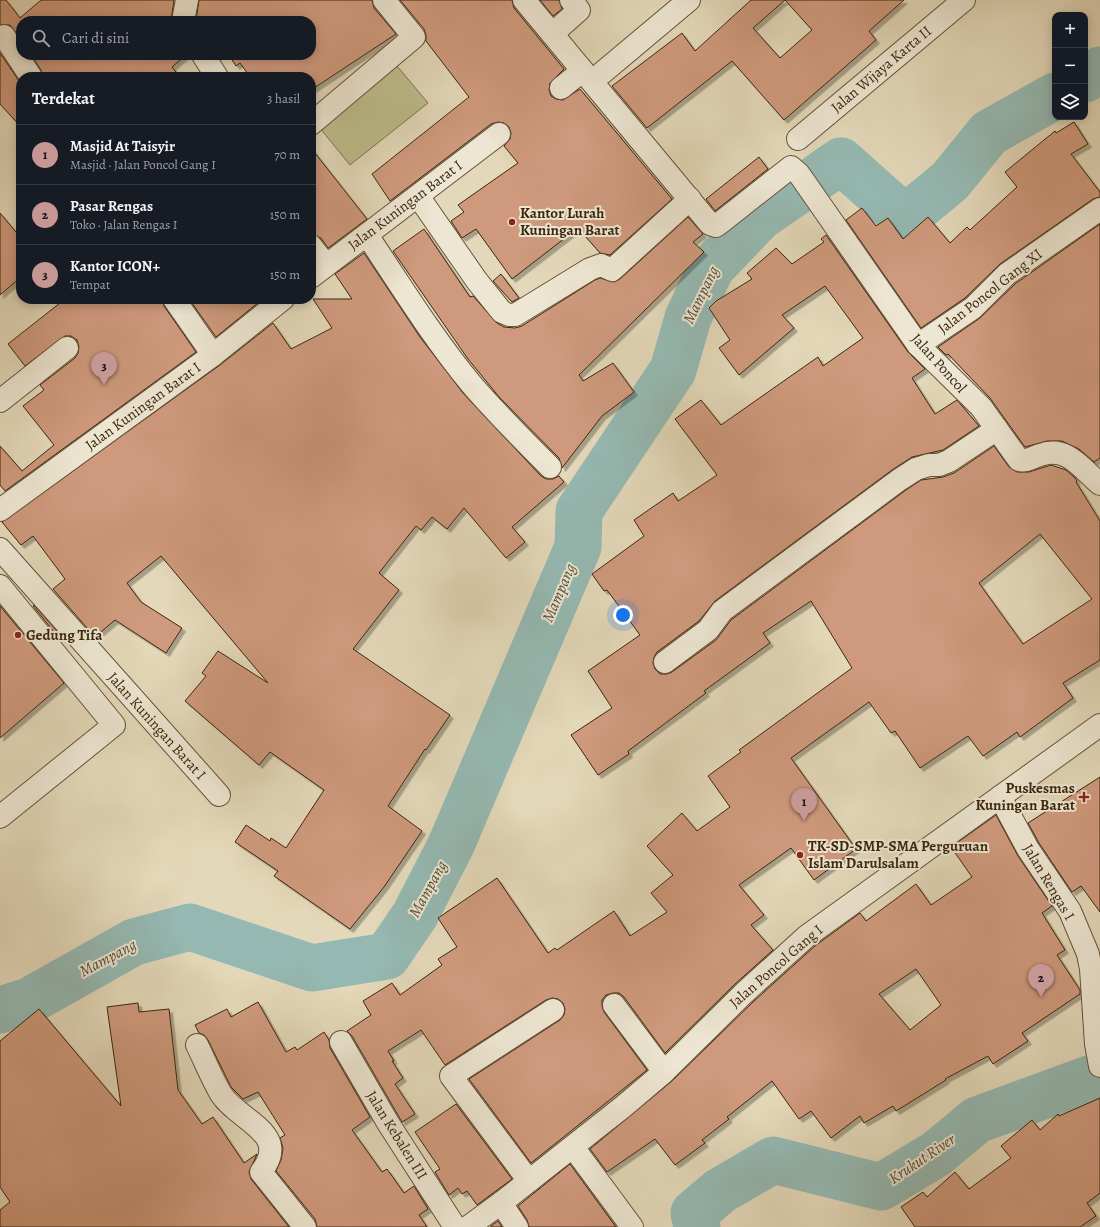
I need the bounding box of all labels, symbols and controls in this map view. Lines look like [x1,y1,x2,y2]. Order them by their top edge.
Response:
map controls [1052,12,1088,120]
button: + [1052,12,1088,48]
search box [16,16,316,60]
street label: Jalan Wijaya Karta II [826,21,936,117]
icon: search [30,27,52,49]
text: Cari di sini [62,28,129,48]
button: − [1052,48,1088,84]
button: layers [1052,84,1088,120]
text: Terdekat [32,87,95,110]
text: 3 hasil [267,90,300,107]
text: Masjid At Taisyir [70,136,175,156]
text: 1 [43,146,47,163]
text: 70 m [274,146,300,163]
street label: Jalan Kuningan Barat I [344,155,466,255]
text: Masjid · Jalan Poncol Gang I [70,156,216,173]
text: Pasar Rengas [70,196,153,216]
place label: Kantor Lurah Kuningan Barat [520,203,620,240]
text: 2 [42,206,48,223]
text: 150 m [270,206,300,223]
text: Toko · Jalan Rengas I [70,216,177,233]
marker: Kantor Lurah Kuningan Barat [507,217,517,227]
street label: Jalan Poncol Gang XI [934,244,1046,338]
text: Kantor ICON+ [70,256,160,276]
water label: Mampang [678,262,724,328]
text: 3 [42,266,48,283]
text: 150 m [270,266,300,283]
text: Tempat [70,276,110,293]
street label: Jalan Poncol [907,329,971,397]
pin: 3 [91,352,117,385]
street label: Jalan Kuningan Barat I [81,357,205,455]
water label: Mampang [537,560,581,626]
your location [613,605,633,625]
place label: Gedung Tifa [26,625,103,645]
marker: Gedung Tifa [13,630,23,640]
street label: Jalan Kuningan Barat I [103,668,211,784]
place label: Puskesmas Kuningan Barat [975,778,1075,815]
pin: 1 [791,788,817,821]
marker: Puskesmas Kuningan Barat [1078,791,1090,803]
place label: TK-SD-SMP-SMA Perguruan Islam Darulsalam [808,836,989,873]
street label: Jalan Rengas I [1018,840,1080,924]
marker: TK-SD-SMP-SMA Perguruan Islam Darulsalam [795,850,805,860]
water label: Mampang [403,857,453,921]
street label: Jalan Poncol Gang I [725,920,827,1012]
water label: Mampang [76,934,140,982]
pin: 2 [1028,964,1054,997]
street label: Jalan Kebalen III [362,1087,432,1183]
water label: Krukut River [884,1128,960,1189]

